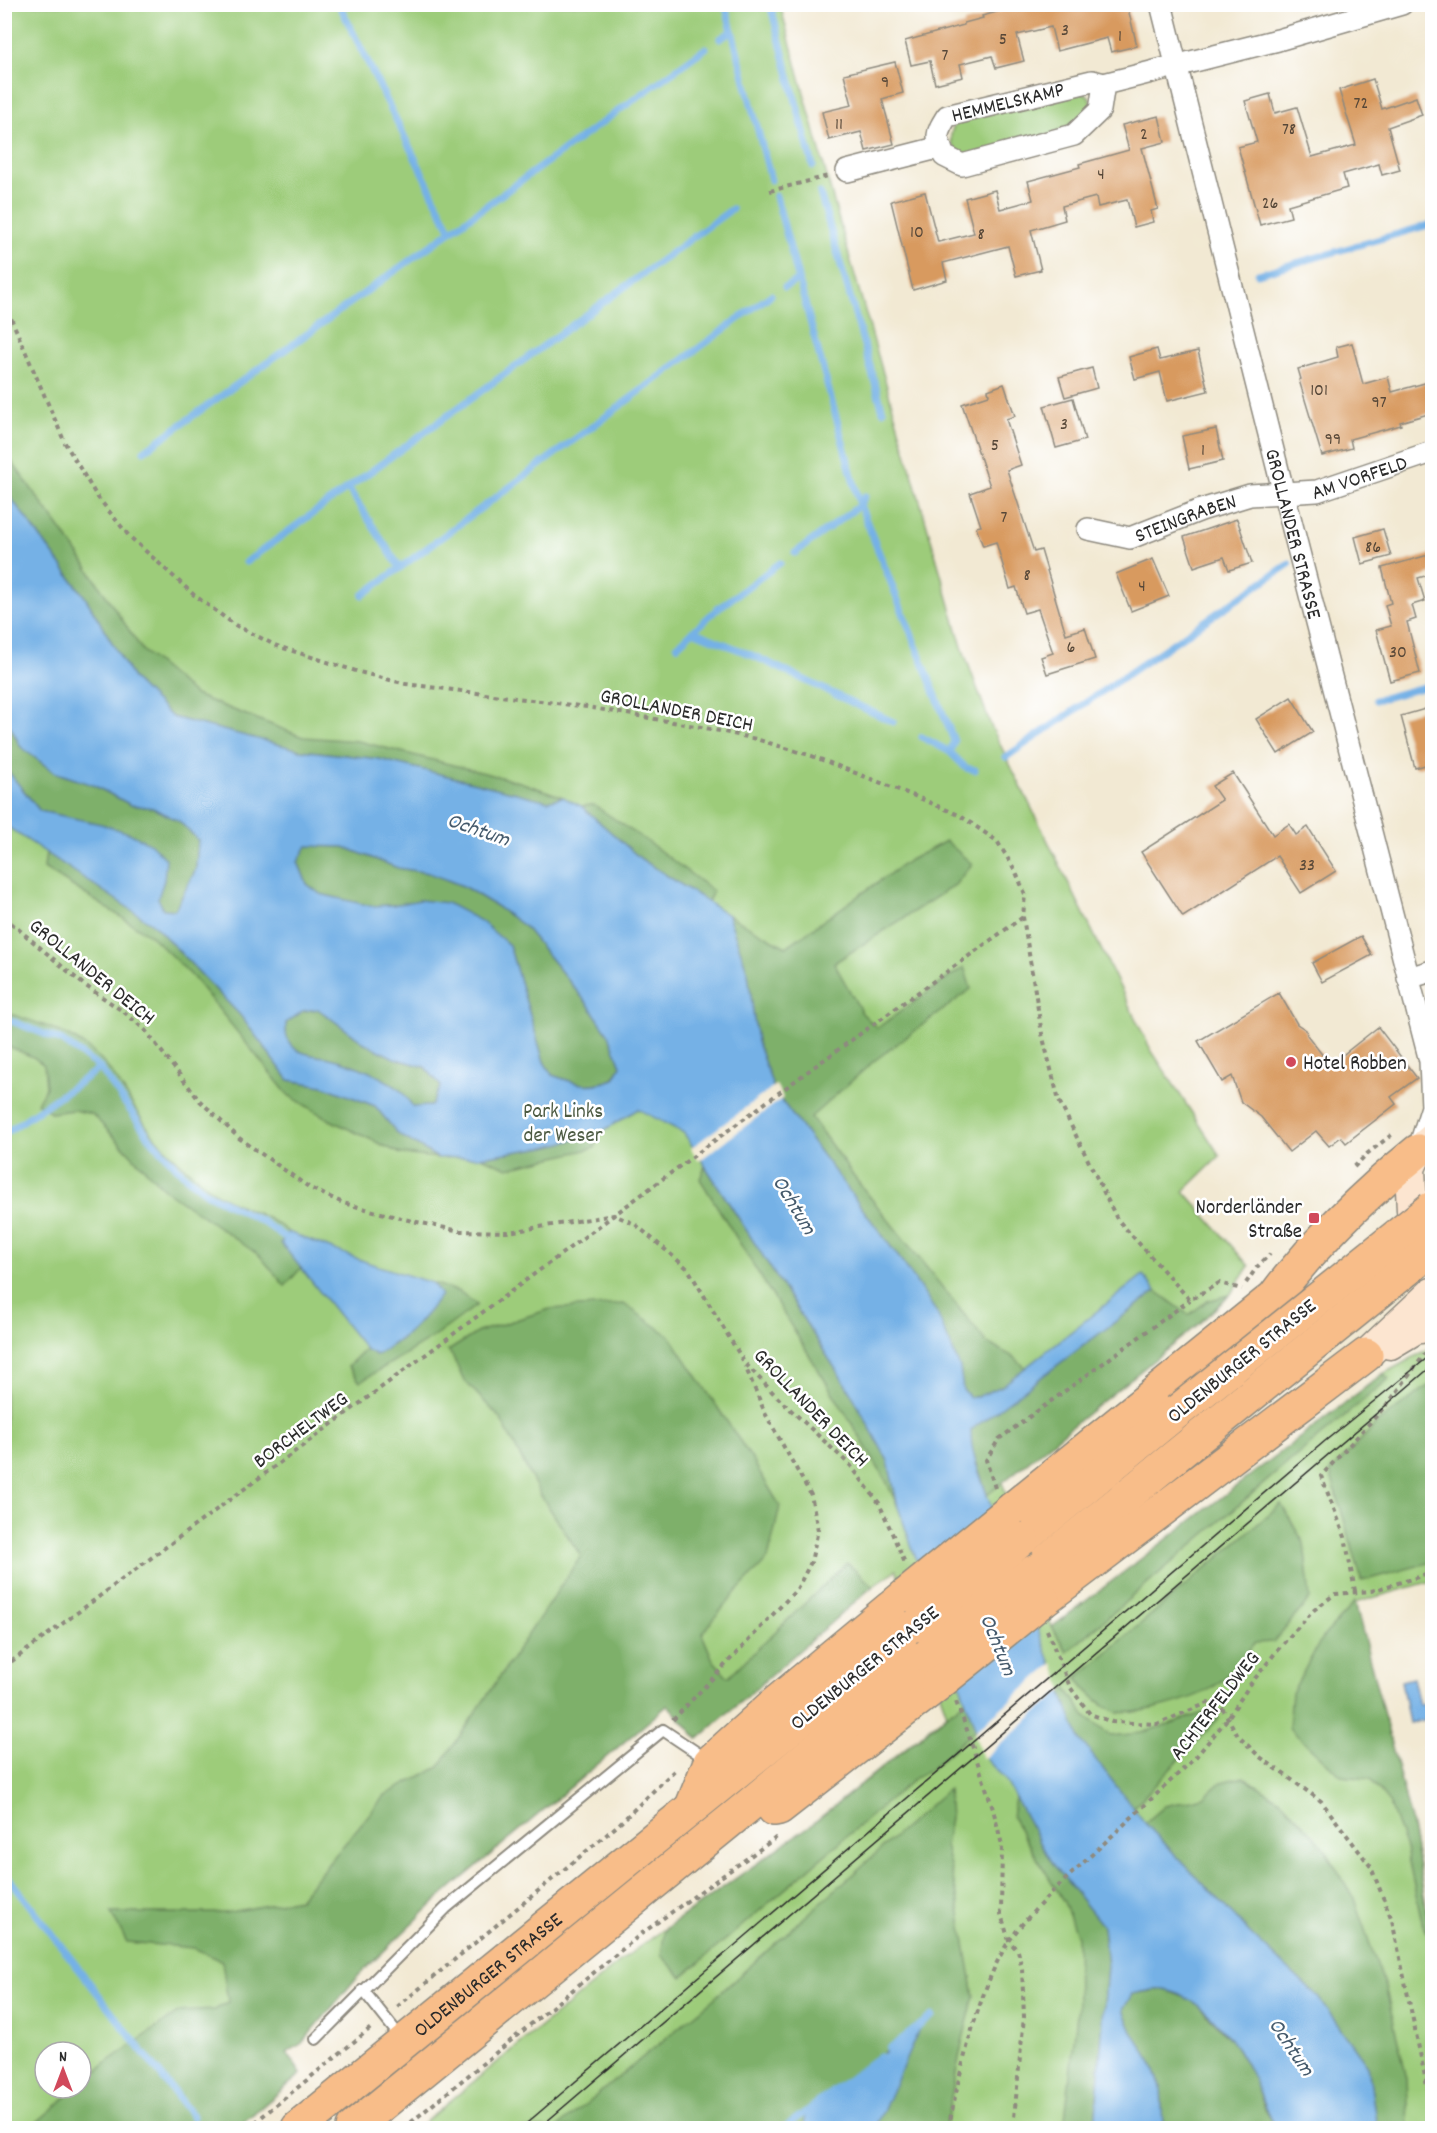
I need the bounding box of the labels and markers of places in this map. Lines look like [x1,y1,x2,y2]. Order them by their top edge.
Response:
place label: Hotel Robben [1303,1050,1407,1080]
marker: Hotel Robben [1284,1055,1298,1069]
place label: Norderländer Straße [1196,1194,1302,1248]
marker: Norderländer Straße [1307,1211,1321,1225]

